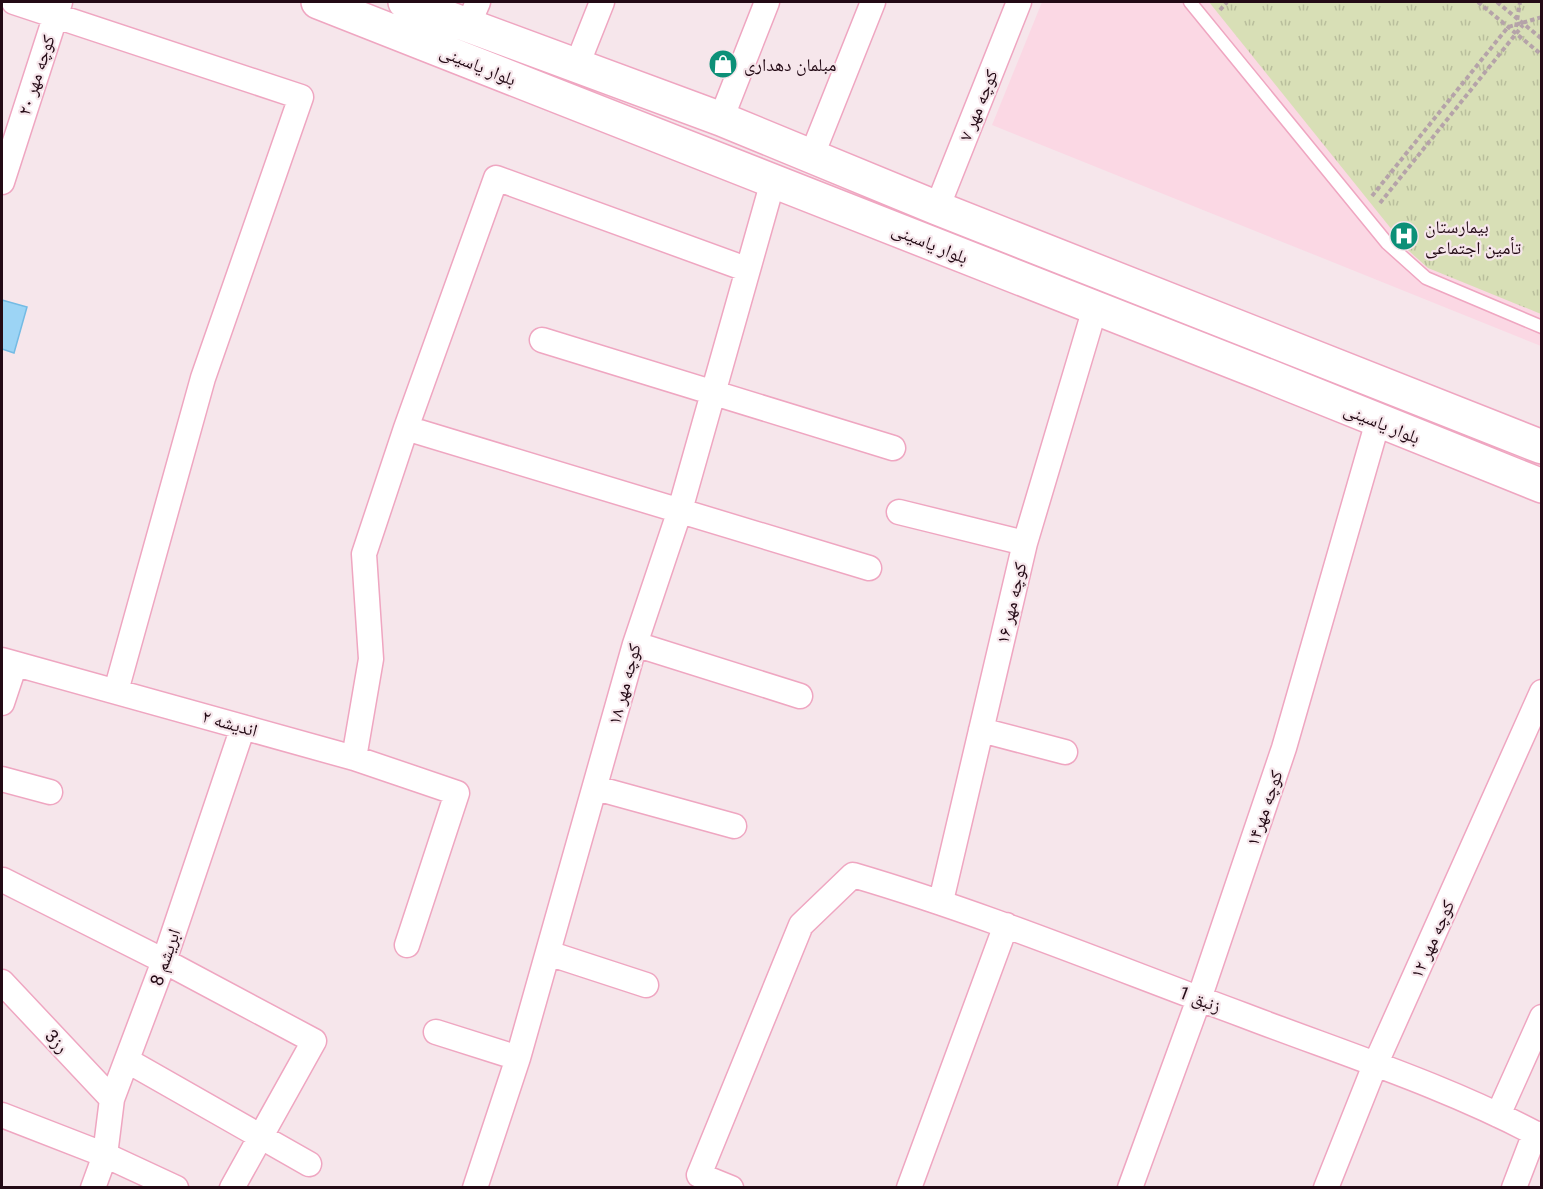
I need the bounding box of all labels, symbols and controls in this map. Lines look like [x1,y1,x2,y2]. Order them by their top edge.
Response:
street label: کوچه مهر ۲۰ [13,32,60,118]
street label: بلوار یاسینی [437,40,519,91]
shop icon: مبلمان دهداری [707,48,739,80]
place label: مبلمان دهداری [744,54,836,76]
street label: کوچه مهر ۷ [954,66,1003,144]
place label: بیمارستان تأمین اجتماعی [1425,216,1521,259]
street label: بلوار یاسینی [889,218,971,269]
hospital icon: بیمارستان تأمین اجتماعی [1388,220,1420,252]
street label: بلوار یاسینی [1341,398,1423,449]
street label: کوچه مهر ۱۶ [991,560,1031,646]
street label: کوچه مهر ۱۸ [603,641,646,727]
street label: اندیشه ۲ [200,705,260,741]
street label: کوچه مهر۱۴ [1241,767,1288,849]
street label: کوچه مهر ۱۲ [1406,896,1459,981]
street label: ابریشم 8 [146,926,186,989]
street label: زنبق 1 [1176,981,1224,1018]
street label: رز3 [41,1025,73,1057]

